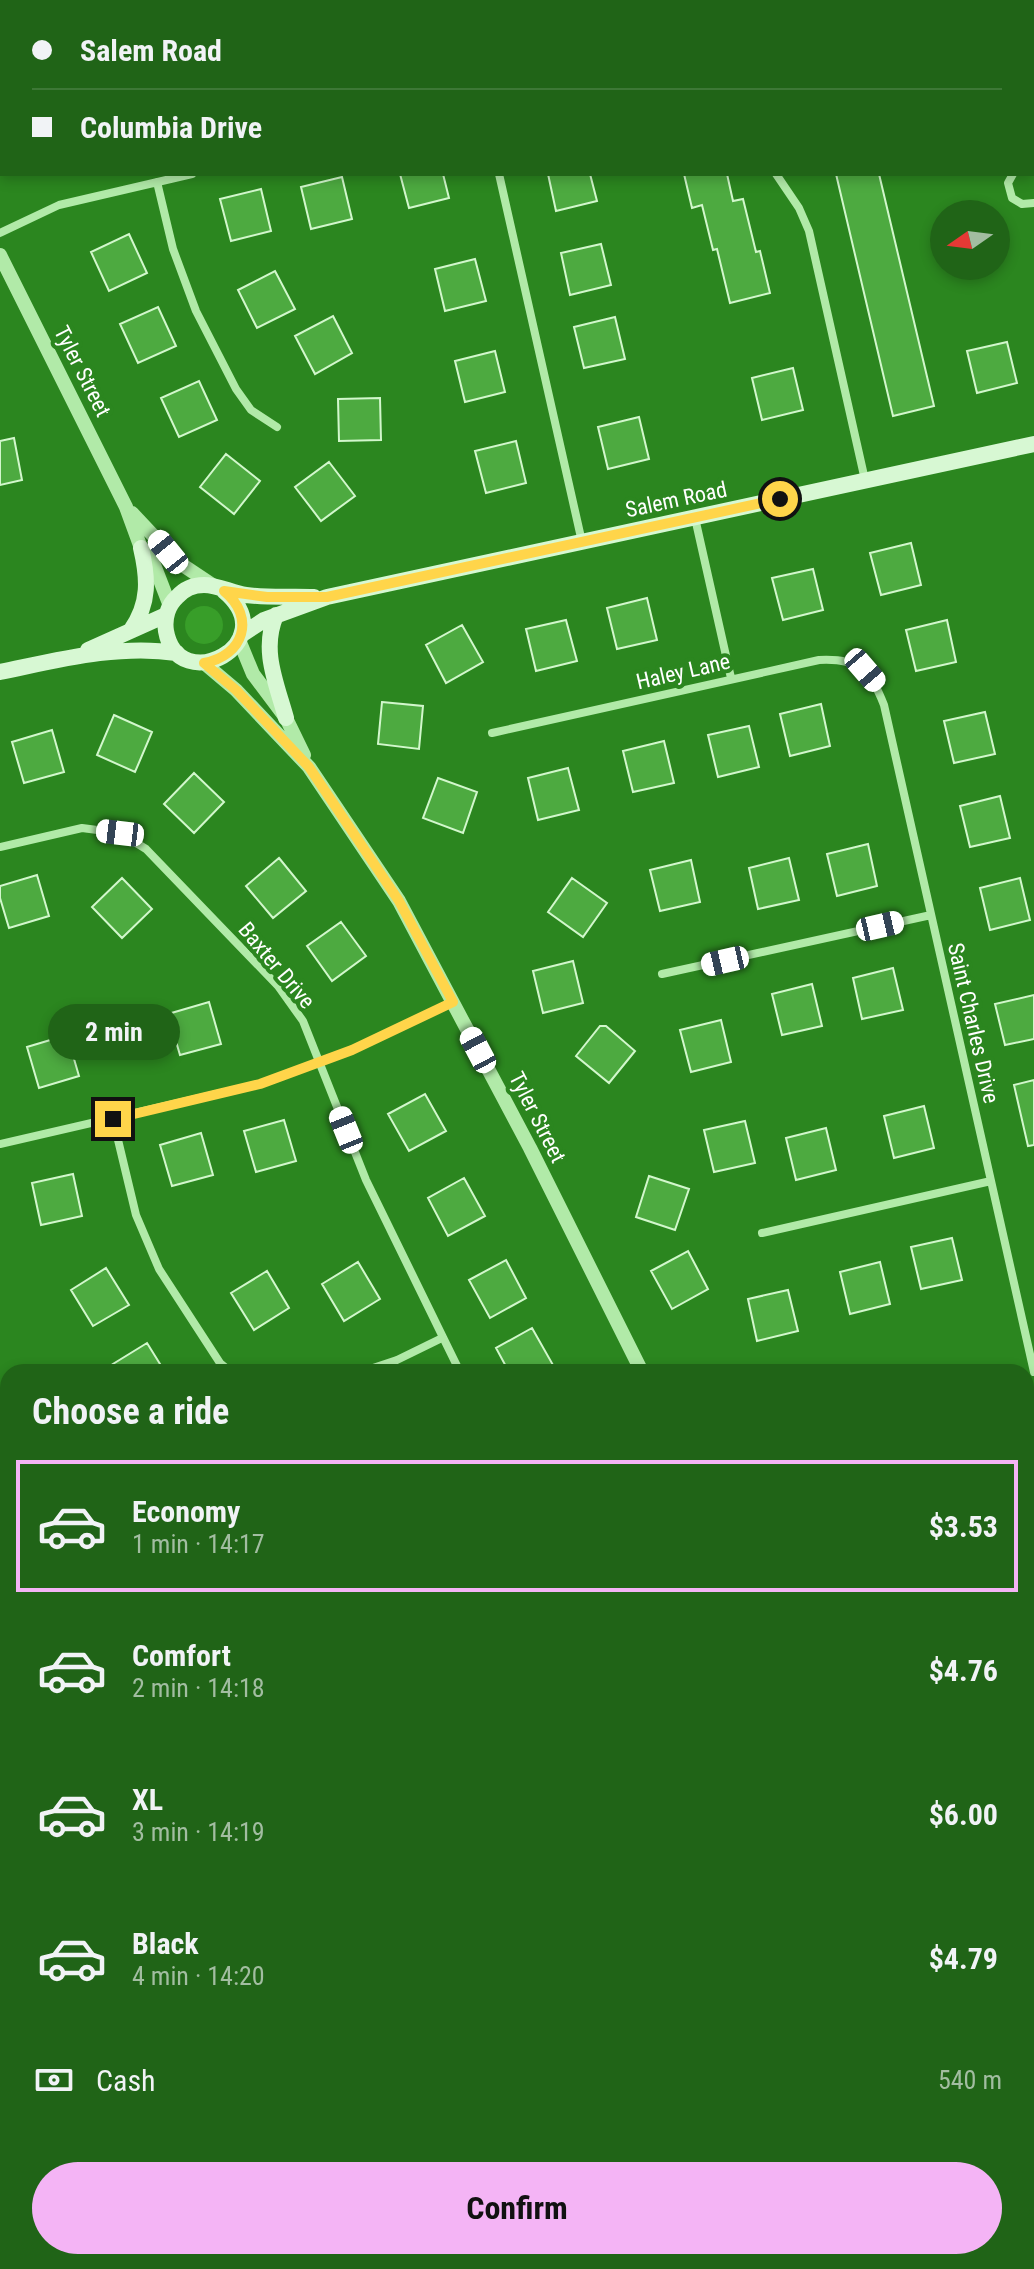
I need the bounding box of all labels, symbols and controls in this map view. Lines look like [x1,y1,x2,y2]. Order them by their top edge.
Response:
text: Salem Road [80,33,222,68]
text: Columbia Drive [80,110,262,145]
north arrow [930,200,1010,280]
map controls [930,200,1010,280]
street label: Tyler Street [49,322,116,421]
street label: Salem Road [623,477,729,522]
route start [762,481,798,517]
car [144,526,192,578]
car [840,644,890,696]
street label: Haley Lane [634,649,732,694]
car [95,818,145,848]
car [854,909,906,943]
street label: Baxter Drive [233,917,320,1013]
street label: Saint Charles Drive [943,940,1004,1106]
car [699,944,751,978]
callout: 2 min [47,1003,179,1059]
text: 2 min [85,1017,143,1047]
car [456,1023,500,1077]
street label: Tyler Street [504,1068,571,1167]
route end [95,1101,131,1137]
car [326,1103,366,1157]
text: Choose a ride [32,1391,229,1433]
icon: car [36,1490,108,1562]
text: Economy [132,1494,240,1529]
text: $3.53 [929,1509,998,1544]
text: 1 min · 14:17 [132,1529,265,1559]
icon: car [36,1634,108,1706]
text: Comfort [132,1638,231,1673]
text: $4.76 [929,1653,998,1688]
text: 2 min · 14:18 [132,1673,265,1703]
icon: car [36,1778,108,1850]
text: XL [132,1782,163,1817]
text: $6.00 [929,1797,998,1832]
text: 3 min · 14:19 [132,1817,265,1847]
icon: car [36,1922,108,1994]
text: Black [132,1926,199,1961]
text: $4.79 [929,1941,998,1976]
text: 4 min · 14:20 [132,1961,265,1991]
icon: cash [32,2058,76,2102]
text: Cash [96,2063,156,2098]
text: 540 m [938,2065,1002,2095]
button: Confirm [32,2162,1002,2254]

